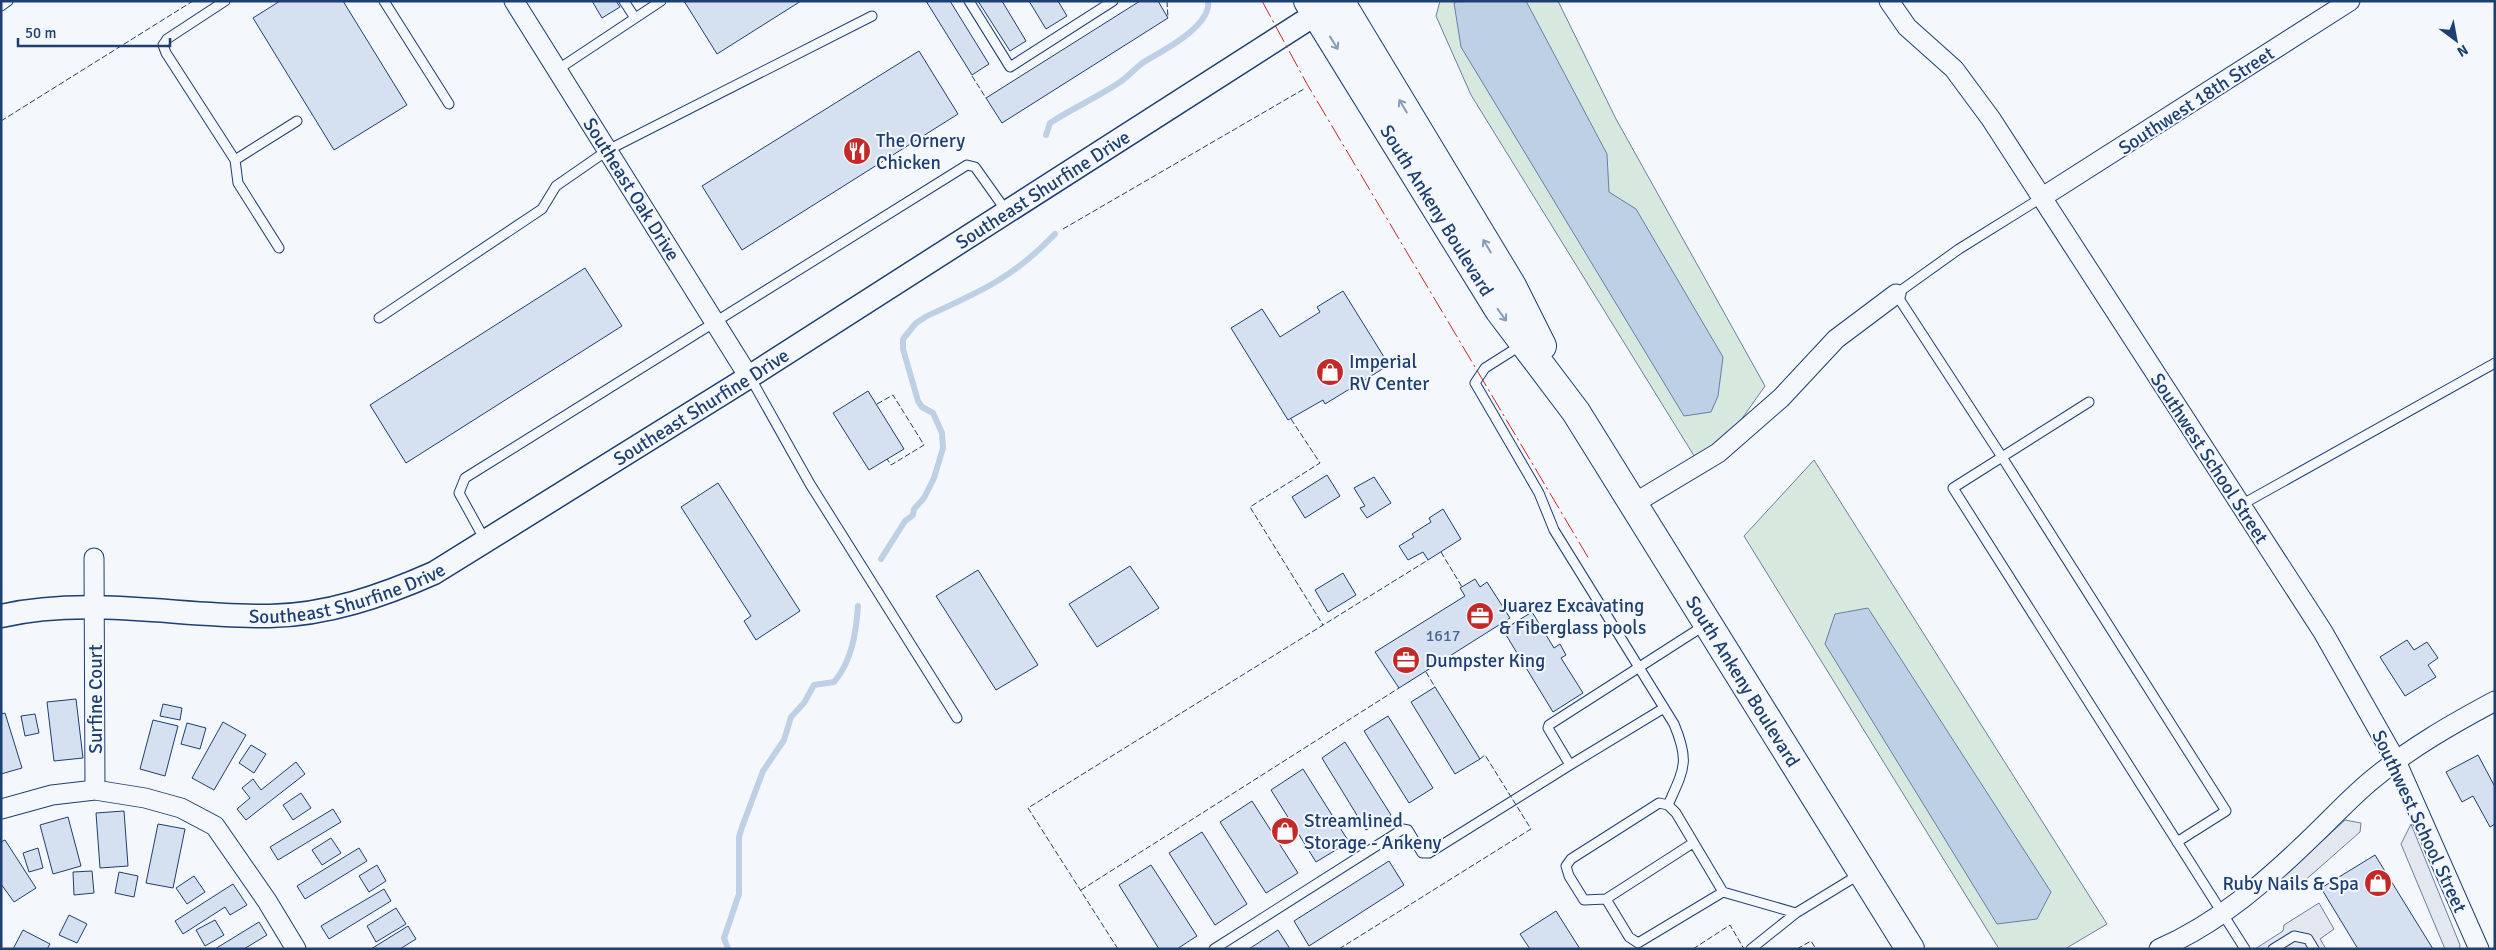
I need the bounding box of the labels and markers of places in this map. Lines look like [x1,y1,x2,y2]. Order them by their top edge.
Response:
place label: The Ornery Chicken [876,129,965,175]
restaurant icon: The Ornery Chicken [842,136,872,166]
place label: Imperial RV Center [1349,350,1429,396]
shop icon: Imperial RV Center [1315,357,1345,387]
place label: Juarez Excavating & Fiberglass pools [1499,594,1646,640]
office icon: Juarez Excavating & Fiberglass pools [1465,601,1495,631]
office icon: Dumpster King [1391,645,1421,675]
place label: Dumpster King [1425,649,1545,673]
place label: Streamlined Storage - Ankeny [1304,809,1442,855]
shop icon: Streamlined Storage - Ankeny [1270,816,1300,846]
shop icon: Ruby Nails & Spa [2363,868,2393,898]
place label: Ruby Nails & Spa [2222,872,2359,896]

